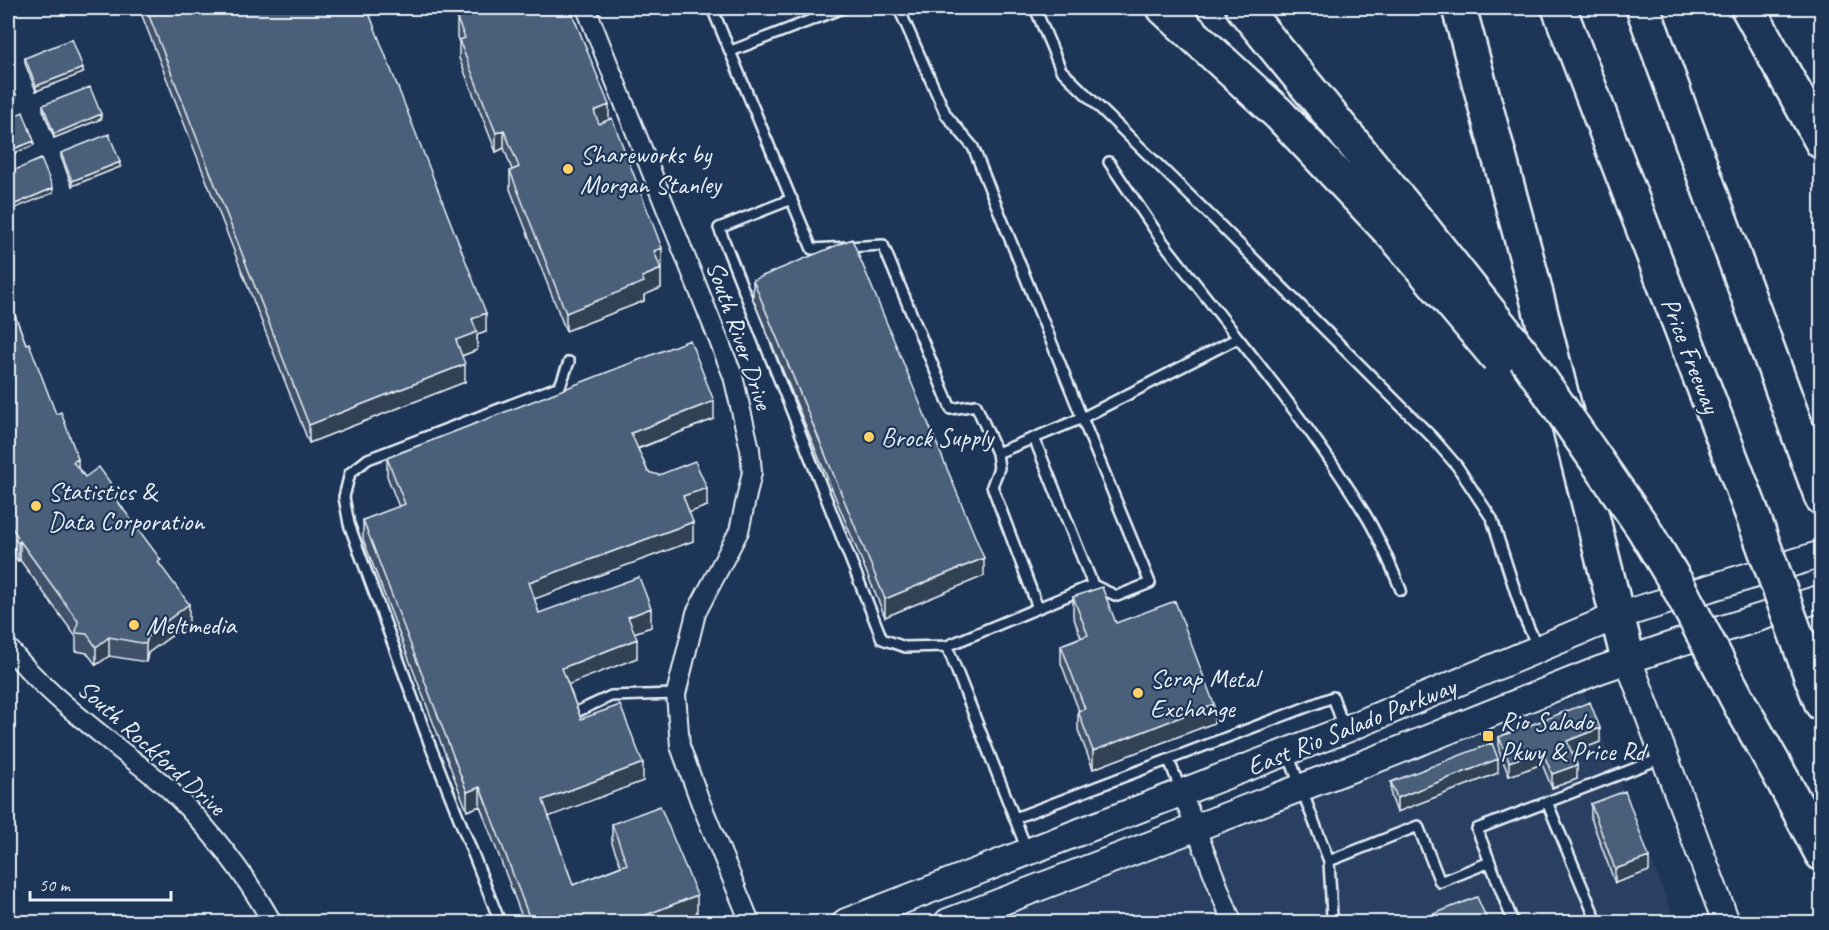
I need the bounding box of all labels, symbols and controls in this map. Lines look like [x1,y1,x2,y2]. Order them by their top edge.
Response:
place label: Shareworks by Morgan Stanley [580,138,723,201]
marker: Shareworks by Morgan Stanley [561,162,575,176]
street label: South River Drive [699,257,781,415]
street label: Price Freeway [1653,293,1728,420]
place label: Brock Supply [881,421,995,454]
marker: Brock Supply [862,430,876,444]
place label: Statistics & Data Corporation [48,475,205,538]
marker: Statistics & Data Corporation [29,499,43,513]
place label: Meltmedia [146,609,238,642]
marker: Meltmedia [127,618,141,632]
place label: Scrap Metal Exchange [1150,662,1264,725]
street label: East Rio Salado Parkway [1242,669,1462,783]
street label: South Rockford Drive [71,672,234,824]
marker: Scrap Metal Exchange [1131,686,1145,700]
place label: Rio Salado Pkwy & Price Rd [1500,705,1649,768]
marker: Rio Salado Pkwy & Price Rd [1481,729,1495,743]
scale bar [30,864,171,902]
text: 50 m [39,874,72,896]

